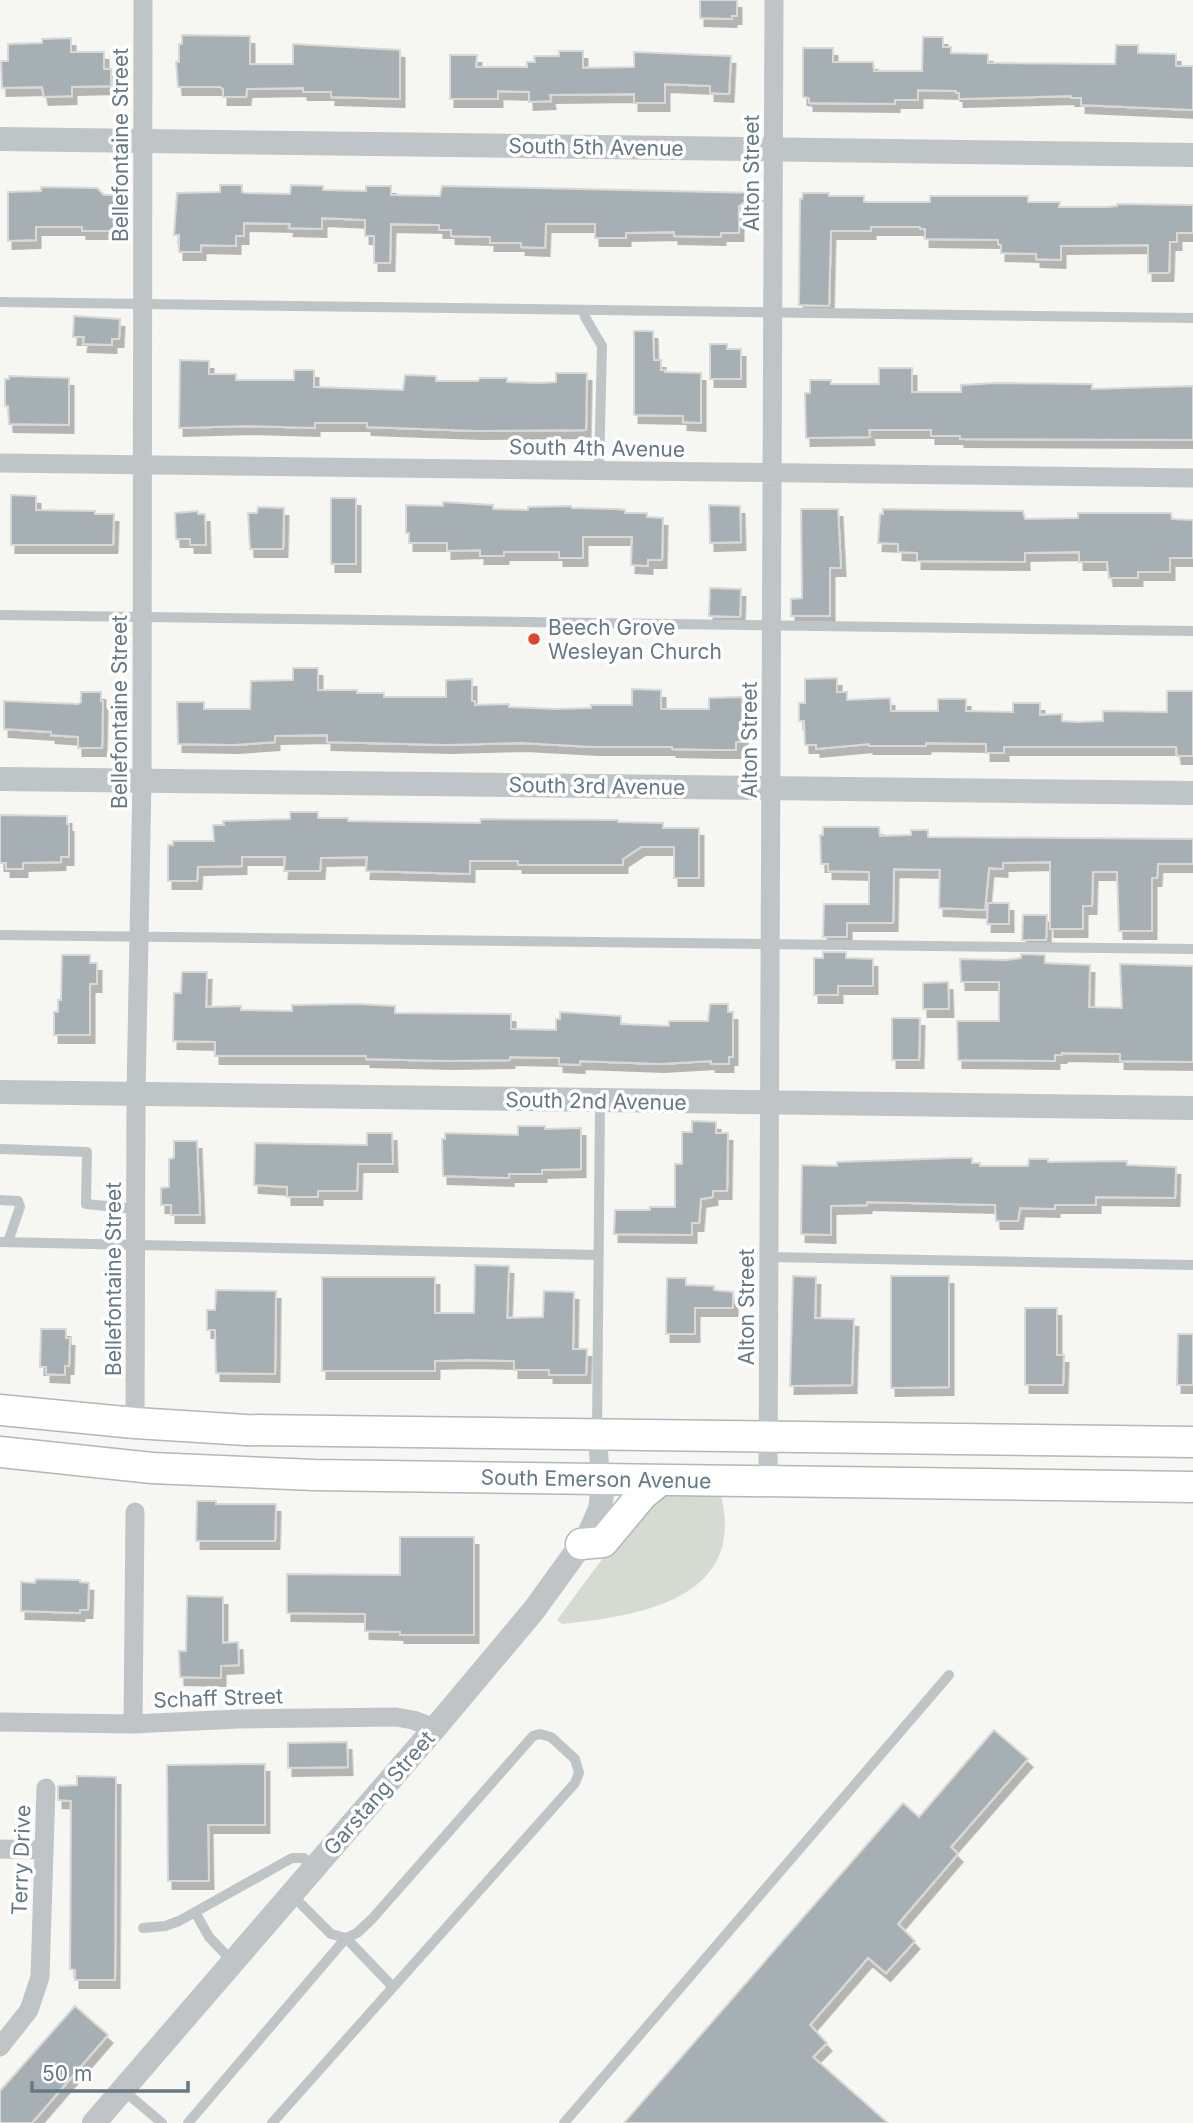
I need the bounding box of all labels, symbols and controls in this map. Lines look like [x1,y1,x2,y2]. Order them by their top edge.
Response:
street label: Bellefontaine Street [108,48,133,242]
street label: Alton Street [739,115,764,231]
street label: South 5th Avenue [508,133,684,161]
street label: South 4th Avenue [509,434,685,462]
street label: Bellefontaine Street [107,615,132,809]
place label: Beech Grove Wesleyan Church [548,615,722,664]
marker: Beech Grove Wesleyan Church [526,631,542,647]
street label: Alton Street [737,682,762,798]
street label: South 3rd Avenue [508,772,686,800]
street label: South 2nd Avenue [505,1087,687,1115]
street label: Bellefontaine Street [101,1182,126,1376]
street label: Alton Street [734,1249,759,1365]
street label: South Emerson Avenue [480,1464,712,1494]
street label: Schaff Street [153,1683,283,1713]
street label: Garstang Street [319,1726,440,1860]
street label: Terry Drive [7,1804,35,1916]
scale bar [32,2050,187,2094]
text: 50 m [42,2061,92,2086]

